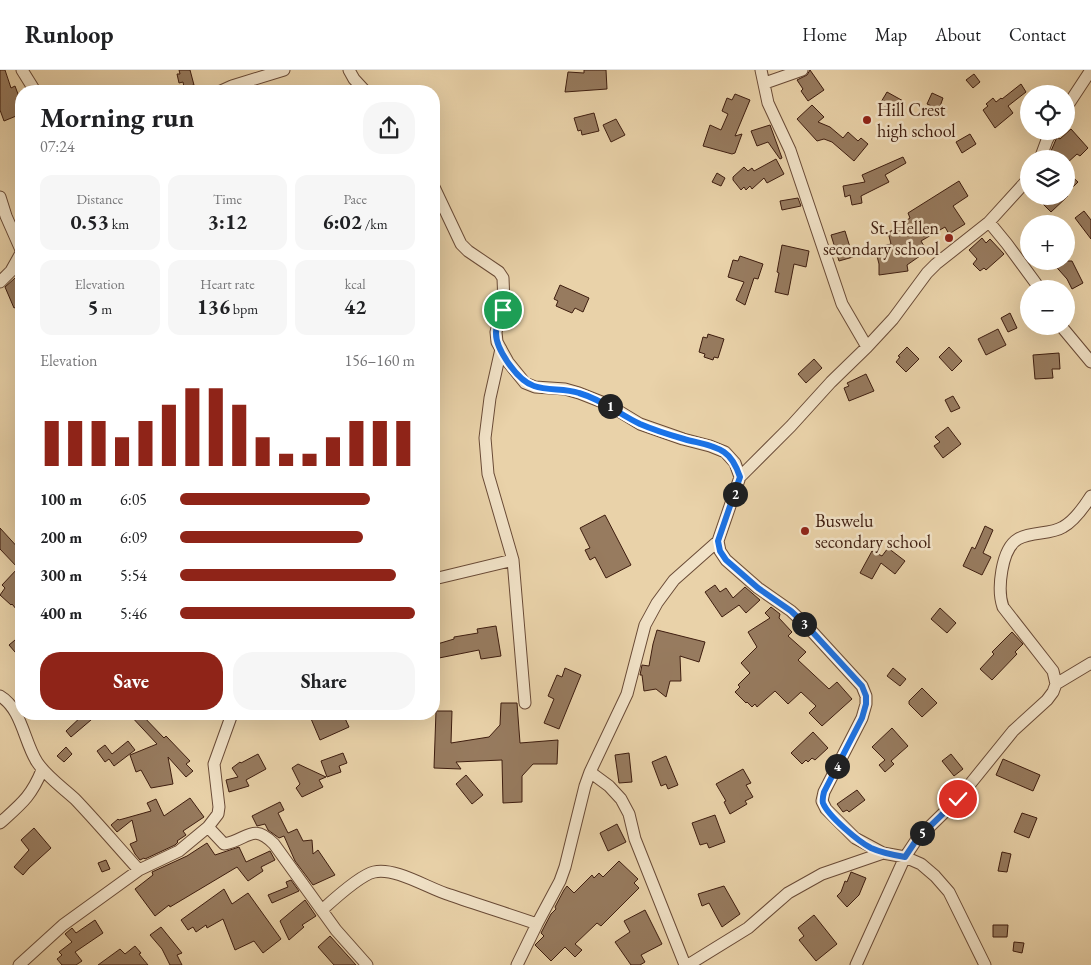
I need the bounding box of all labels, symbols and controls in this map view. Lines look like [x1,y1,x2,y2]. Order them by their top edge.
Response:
text: Runloop [25,19,113,50]
text: Home [802,23,847,46]
text: Map [875,23,907,46]
text: About [935,23,981,46]
text: Contact [1009,23,1066,46]
map controls [1020,85,1075,335]
button: locate [1020,85,1075,140]
place label: Hill Crest high school [877,98,956,142]
text: Morning run [40,99,194,135]
button: share [363,102,415,154]
marker: Hill Crest high school [861,114,873,126]
text: 07:24 [40,136,75,157]
button: layers [1020,150,1075,205]
text: Distance [76,190,123,208]
text: Time [213,190,242,208]
text: Pace [343,190,367,208]
text: 0.53 [70,208,109,235]
text: 3:12 [208,208,247,235]
text: 6:02 [323,208,362,235]
text: km [109,215,129,233]
text: /km [362,215,388,233]
button: + [1020,215,1075,270]
place label: St. Hellen secondary school [823,216,939,260]
marker: St. Hellen secondary school [943,232,955,244]
text: Elevation [75,275,125,293]
text: Heart rate [200,275,255,293]
text: kcal [345,275,366,293]
button: − [1020,280,1075,335]
pin [482,289,524,331]
text: 5 [87,293,99,320]
text: 136 [197,293,230,320]
text: 42 [344,293,366,320]
icon: arrive [489,296,517,324]
text: m [99,300,112,318]
text: bpm [230,300,258,318]
text: Elevation [40,350,98,371]
text: 156–160 m [344,350,415,371]
pin: 1 [598,394,622,418]
text: 1 [607,397,614,415]
pin: 2 [722,482,748,506]
text: 2 [732,485,739,503]
text: 100 m [40,489,82,510]
text: 6:05 [120,489,147,510]
place label: Buswelu secondary school [815,509,931,553]
marker: Buswelu secondary school [799,525,811,537]
text: 200 m [40,527,82,548]
text: 6:09 [120,527,147,548]
text: 300 m [40,565,82,586]
text: 5:54 [120,565,147,586]
text: 400 m [40,603,82,624]
text: 5:46 [120,603,147,624]
pin: 3 [792,612,816,636]
text: 3 [801,615,808,633]
button: Save [40,652,223,710]
button: Share [233,652,415,710]
pin: 4 [824,754,850,778]
text: 4 [834,757,841,775]
pin [937,778,979,820]
icon: check [944,785,972,813]
pin: 5 [910,820,934,846]
text: 5 [919,824,926,842]

